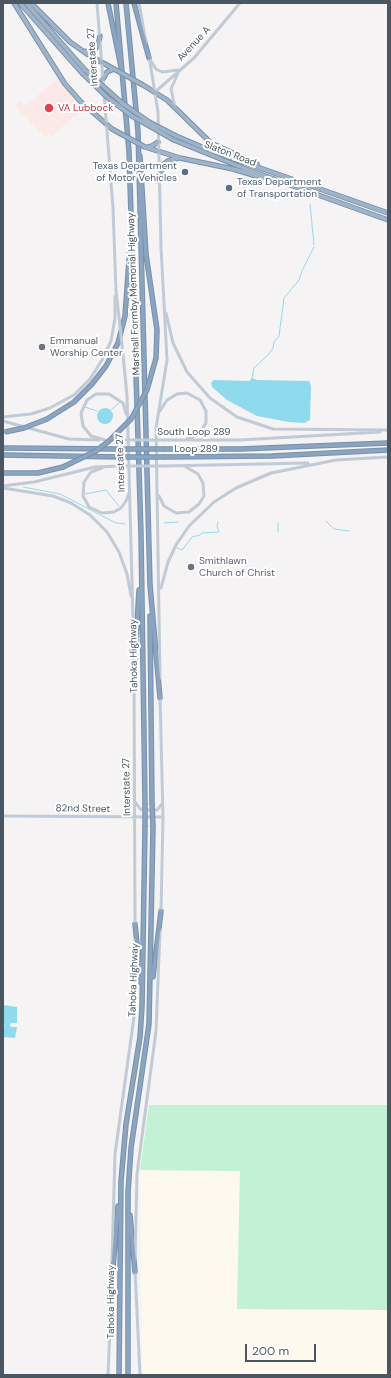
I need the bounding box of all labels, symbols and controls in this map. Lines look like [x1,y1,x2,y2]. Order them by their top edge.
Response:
street label: Avenue A [175,24,213,64]
street label: Interstate 27 [85,27,101,87]
marker: VA Lubbock [43,102,55,114]
place label: VA Lubbock [58,102,113,114]
street label: Slaton Road [202,139,258,169]
place label: Texas Department of Motor Vehicles [93,160,177,184]
marker: Texas Department of Motor Vehicles [180,167,190,177]
place label: Texas Department of Transportation [237,176,321,200]
marker: Texas Department of Transportation [224,183,234,193]
street label: Marshall Formby Memorial Highway [125,212,143,376]
place label: Emmanual Worship Center [50,335,123,358]
marker: Emmanual Worship Center [37,342,47,352]
street label: South Loop 289 [157,426,231,438]
street label: Interstate 27 [114,434,128,492]
street label: Loop 289 [174,443,218,455]
place label: Smithlawn Church of Christ [199,555,275,578]
marker: Smithlawn Church of Christ [186,562,196,572]
street label: Tahoka Highway [127,619,141,693]
street label: Interstate 27 [120,758,134,816]
street label: 82nd Street [56,803,110,815]
street label: Tahoka Highway [127,943,141,1017]
street label: Tahoka Highway [105,1265,117,1339]
scale bar [247,1336,318,1362]
text: 200 m [252,1343,289,1359]

